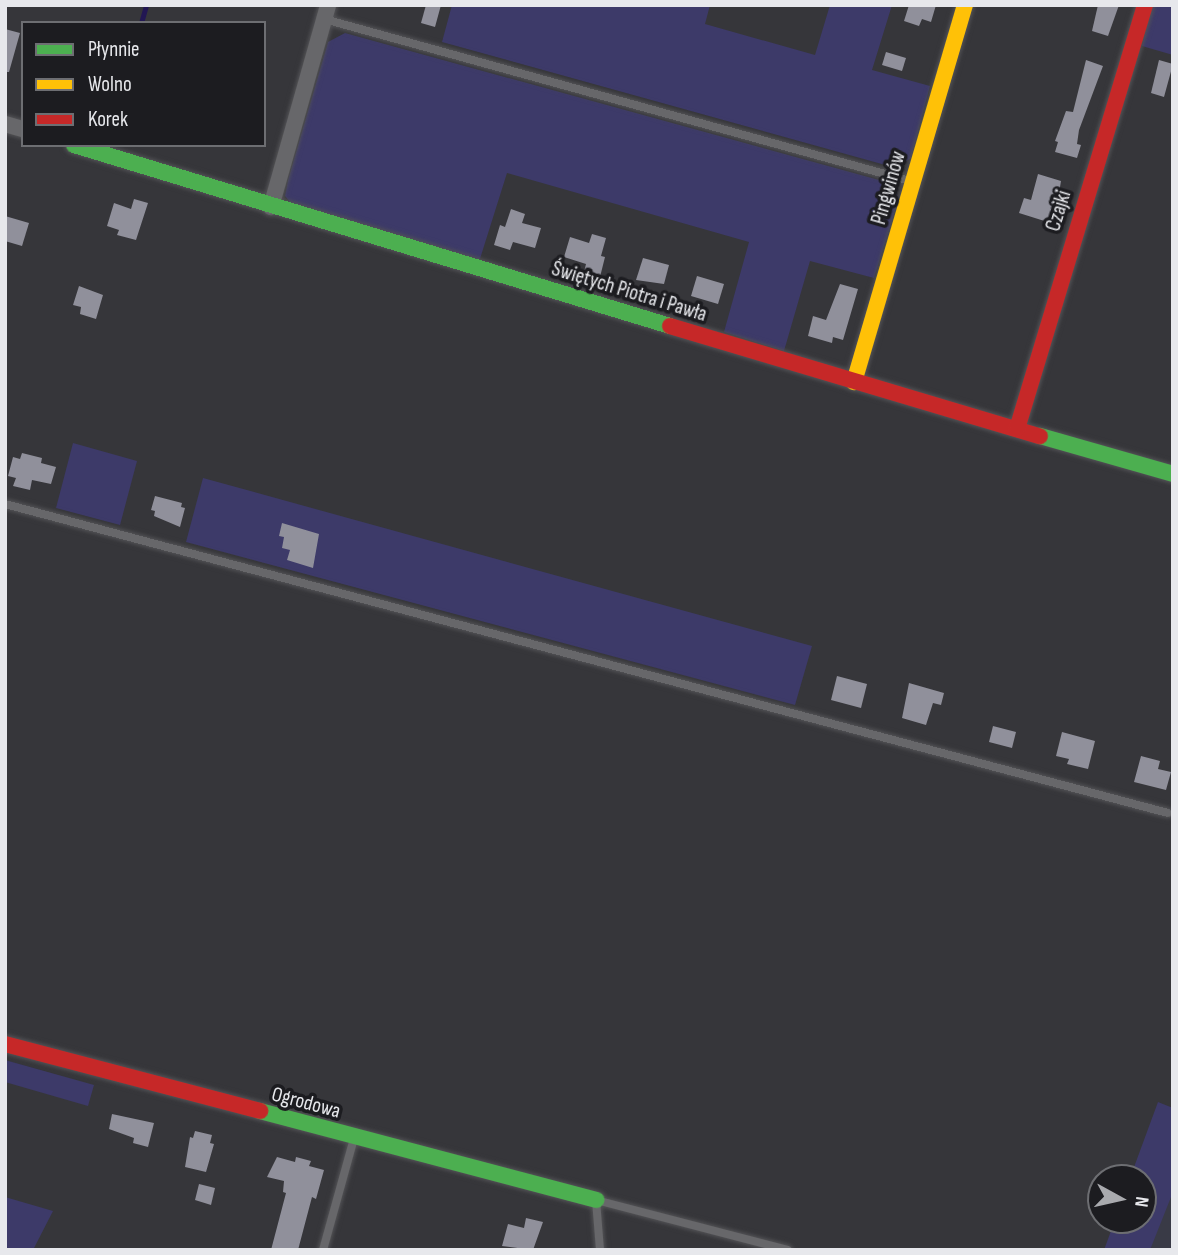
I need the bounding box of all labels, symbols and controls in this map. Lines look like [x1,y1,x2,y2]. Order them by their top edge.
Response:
legend [21,21,266,147]
text: Płynnie [88,37,140,62]
text: Wolno [88,72,132,97]
text: Korek [88,107,128,132]
street label: Pingwinów [867,148,911,228]
street label: Czajki [1041,188,1077,234]
street label: Świętych Piotra i Pawła [548,256,710,328]
street label: Ogrodowa [269,1082,343,1124]
north arrow [1087,1164,1157,1234]
text: N [1129,1195,1153,1208]

